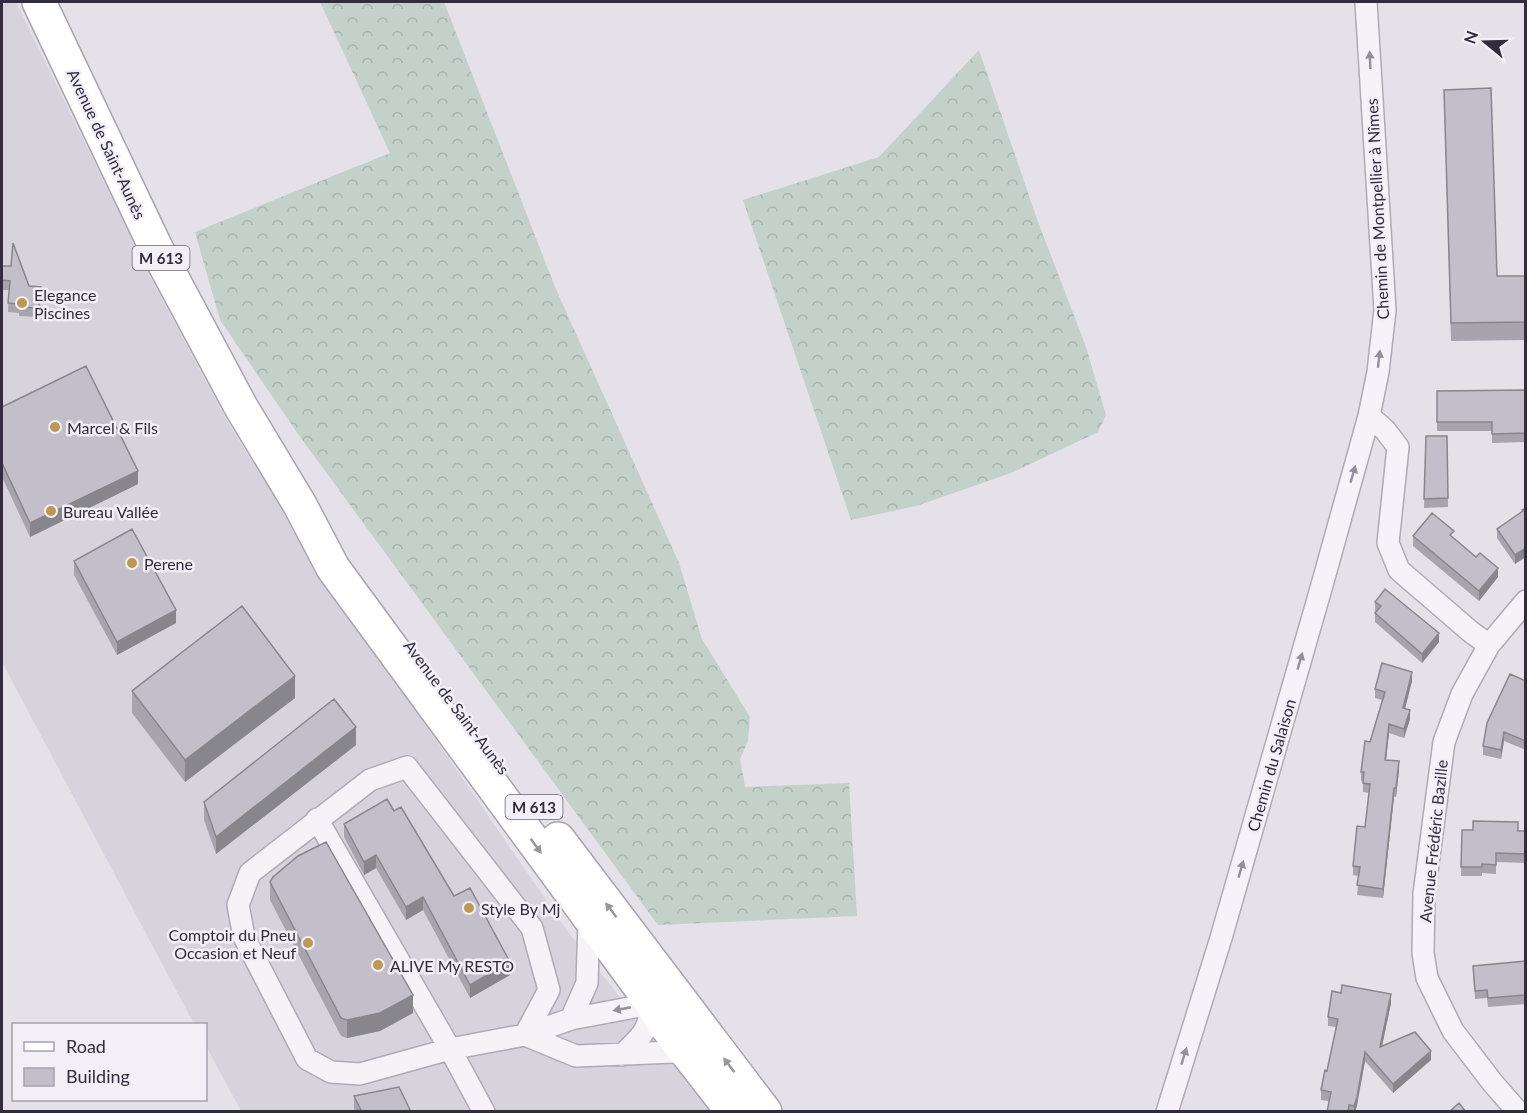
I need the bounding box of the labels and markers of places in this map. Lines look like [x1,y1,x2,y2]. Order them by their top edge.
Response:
place label: Elegance Piscines [34,285,97,322]
marker: Elegance Piscines [15,296,29,310]
place label: Marcel & Fils [67,418,158,437]
marker: Marcel & Fils [48,420,62,434]
place label: Bureau Vallée [63,502,159,521]
marker: Bureau Vallée [44,504,58,518]
place label: Perene [144,554,193,573]
marker: Perene [125,556,139,570]
place label: Style By Mj [481,899,560,918]
marker: Style By Mj [462,901,476,915]
place label: Comptoir du Pneu Occasion et Neuf [168,925,296,962]
marker: Comptoir du Pneu Occasion et Neuf [301,936,315,950]
place label: ALIVE My RESTO [390,956,514,975]
marker: ALIVE My RESTO [371,958,385,972]

